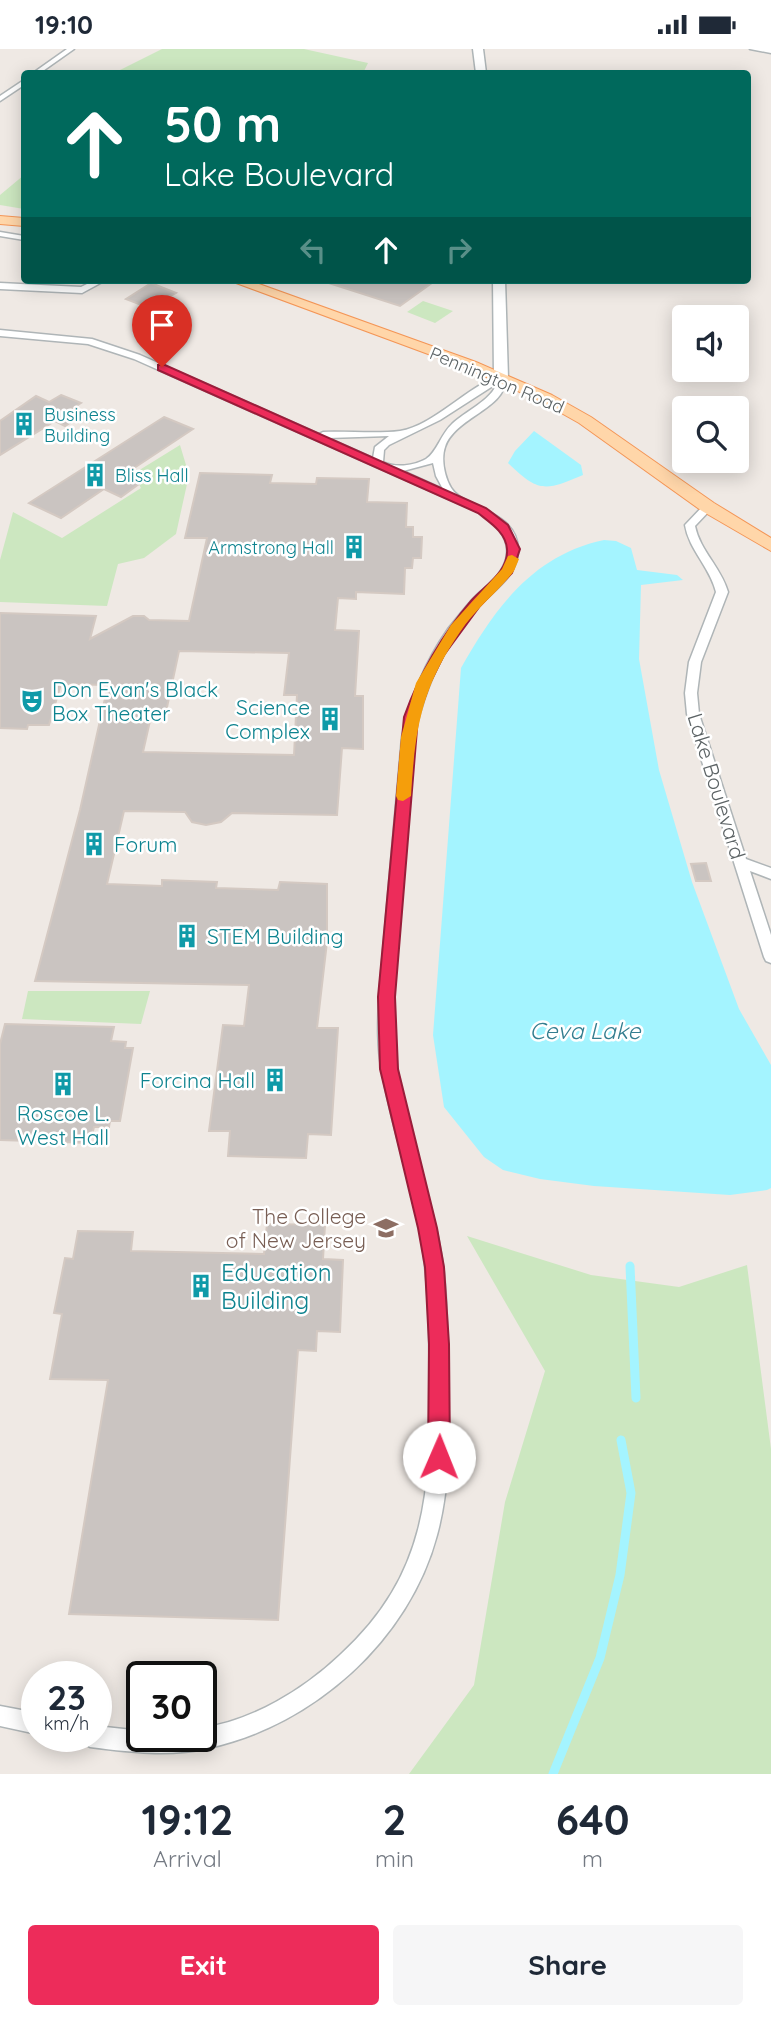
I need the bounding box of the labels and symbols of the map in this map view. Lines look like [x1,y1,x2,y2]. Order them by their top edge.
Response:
pin [132,295,192,367]
street label: Pennington Road [426,341,568,419]
place label: Business Building [44,403,116,447]
building icon: Business Building [10,410,38,438]
building icon: Bliss Hall [81,461,109,489]
place label: Bliss Hall [115,464,189,487]
building icon: Armstrong Hall [340,533,368,561]
place label: Armstrong Hall [208,536,334,559]
place label: Don Evan's Black Box Theater [52,676,218,726]
theatre icon: Don Evan's Black Box Theater [18,687,46,715]
place label: Science Complex [225,694,310,744]
building icon: Science Complex [316,705,344,733]
street label: Lake Boulevard [682,710,752,862]
building icon: Forum [80,830,108,858]
place label: Forum [114,831,177,857]
building icon: STEM Building [173,922,201,950]
place label: STEM Building [207,923,344,949]
water label: Ceva Lake [529,1016,642,1045]
building icon: Forcina Hall [261,1066,289,1094]
place label: Forcina Hall [140,1067,255,1093]
building icon: Roscoe L. West Hall [49,1070,77,1098]
place label: Roscoe L. West Hall [17,1100,109,1150]
place label: The College of New Jersey [226,1203,366,1253]
school or university icon: The College of New Jersey [372,1214,400,1242]
place label: Education Building [221,1257,332,1315]
building icon: Education Building [187,1272,215,1300]
position arrow [402,1420,476,1494]
speed limit sign: 30 [126,1661,217,1752]

